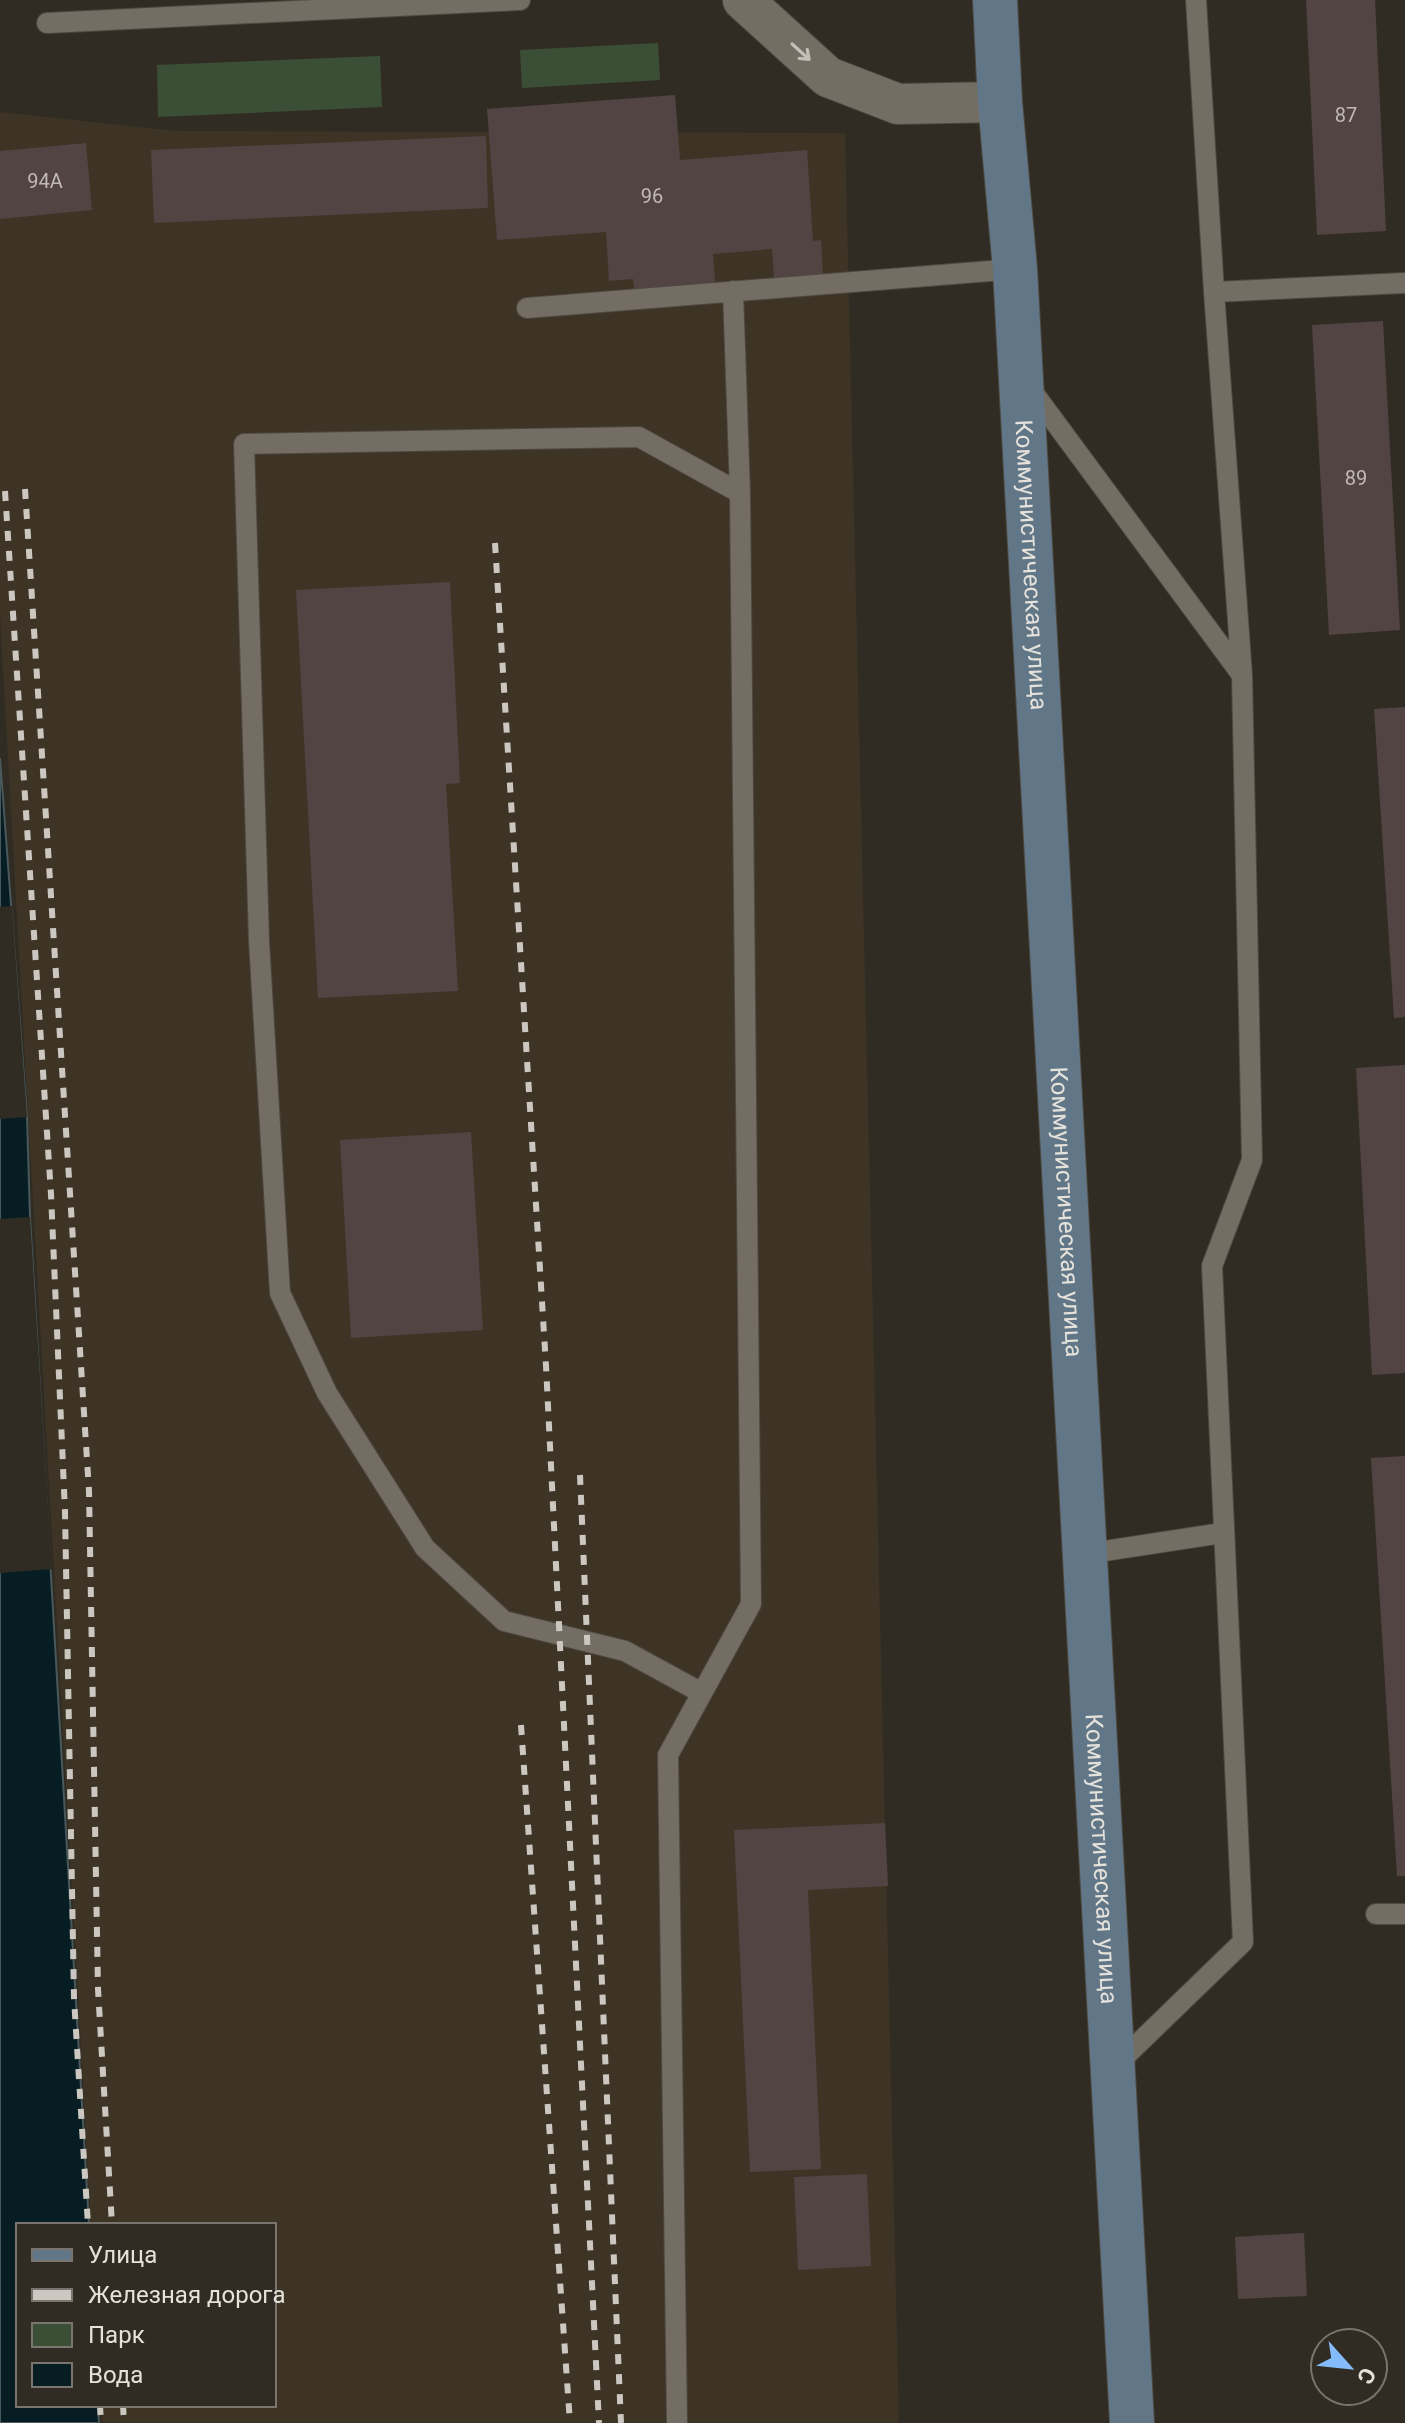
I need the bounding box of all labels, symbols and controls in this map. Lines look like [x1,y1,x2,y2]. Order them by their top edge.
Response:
one-way arrow [790,43,810,61]
house number: 87 [1335,103,1357,127]
house number: 94А [27,169,63,193]
house number: 96 [641,184,663,208]
street label: Коммунистическая улица [1009,419,1053,711]
house number: 89 [1345,466,1367,490]
street label: Коммунистическая улица [1044,1066,1088,1358]
street label: Коммунистическая улица [1079,1713,1123,2005]
legend [16,2223,276,2407]
text: Улица [88,2241,157,2269]
text: Железная дорога [88,2281,285,2309]
text: Парк [88,2321,145,2349]
north arrow [1309,2327,1389,2407]
text: Вода [88,2361,143,2389]
text: С [1352,2364,1381,2388]

